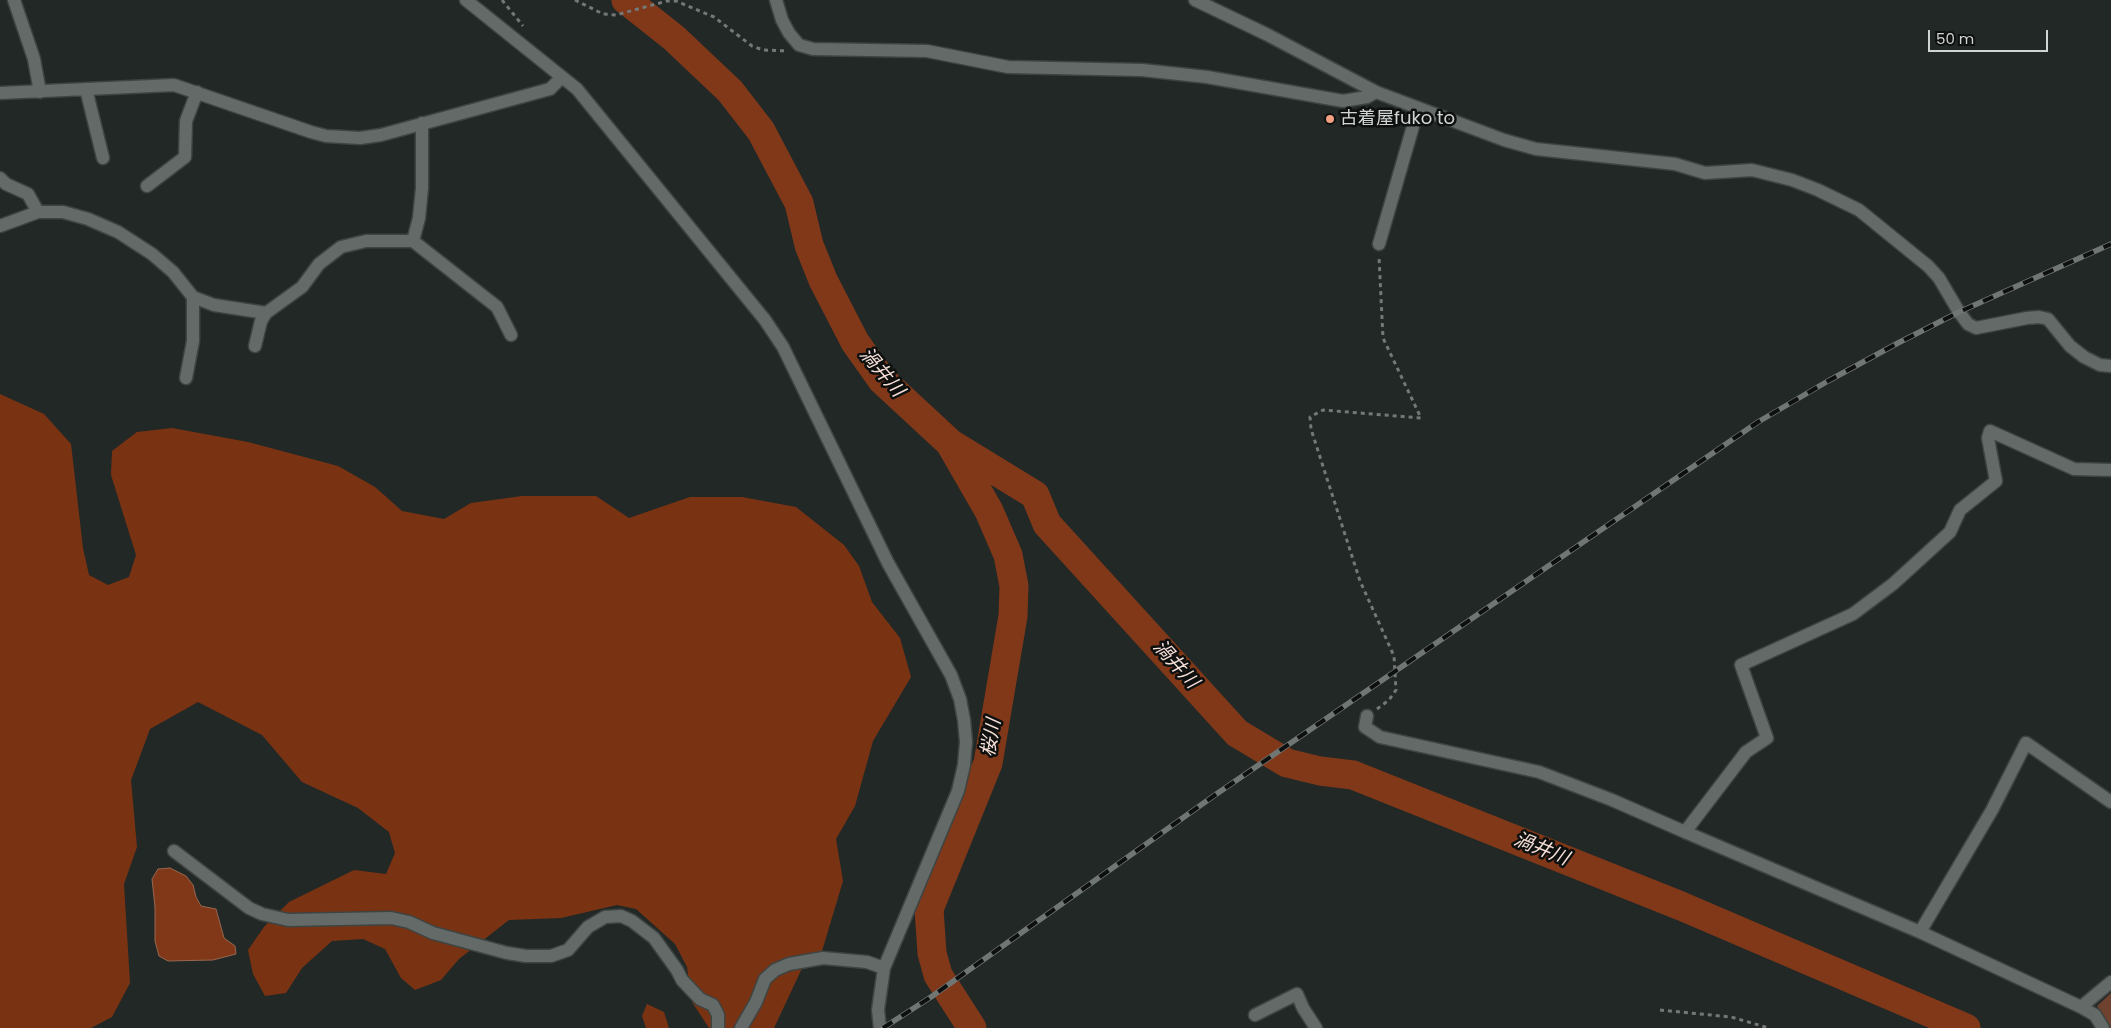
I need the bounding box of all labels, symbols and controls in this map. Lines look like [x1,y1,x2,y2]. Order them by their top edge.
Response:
scale bar [1931,20,2051,52]
text: 50 m [1936,28,1974,49]
place label: 古着屋fuko to [1340,108,1455,130]
marker: 古着屋fuko to [1324,113,1336,125]
water label: 渦井川 [854,344,908,402]
water label: 渦井川 [1147,636,1203,694]
water label: 桜川 [977,717,1007,759]
water label: 渦井川 [1510,829,1572,871]

